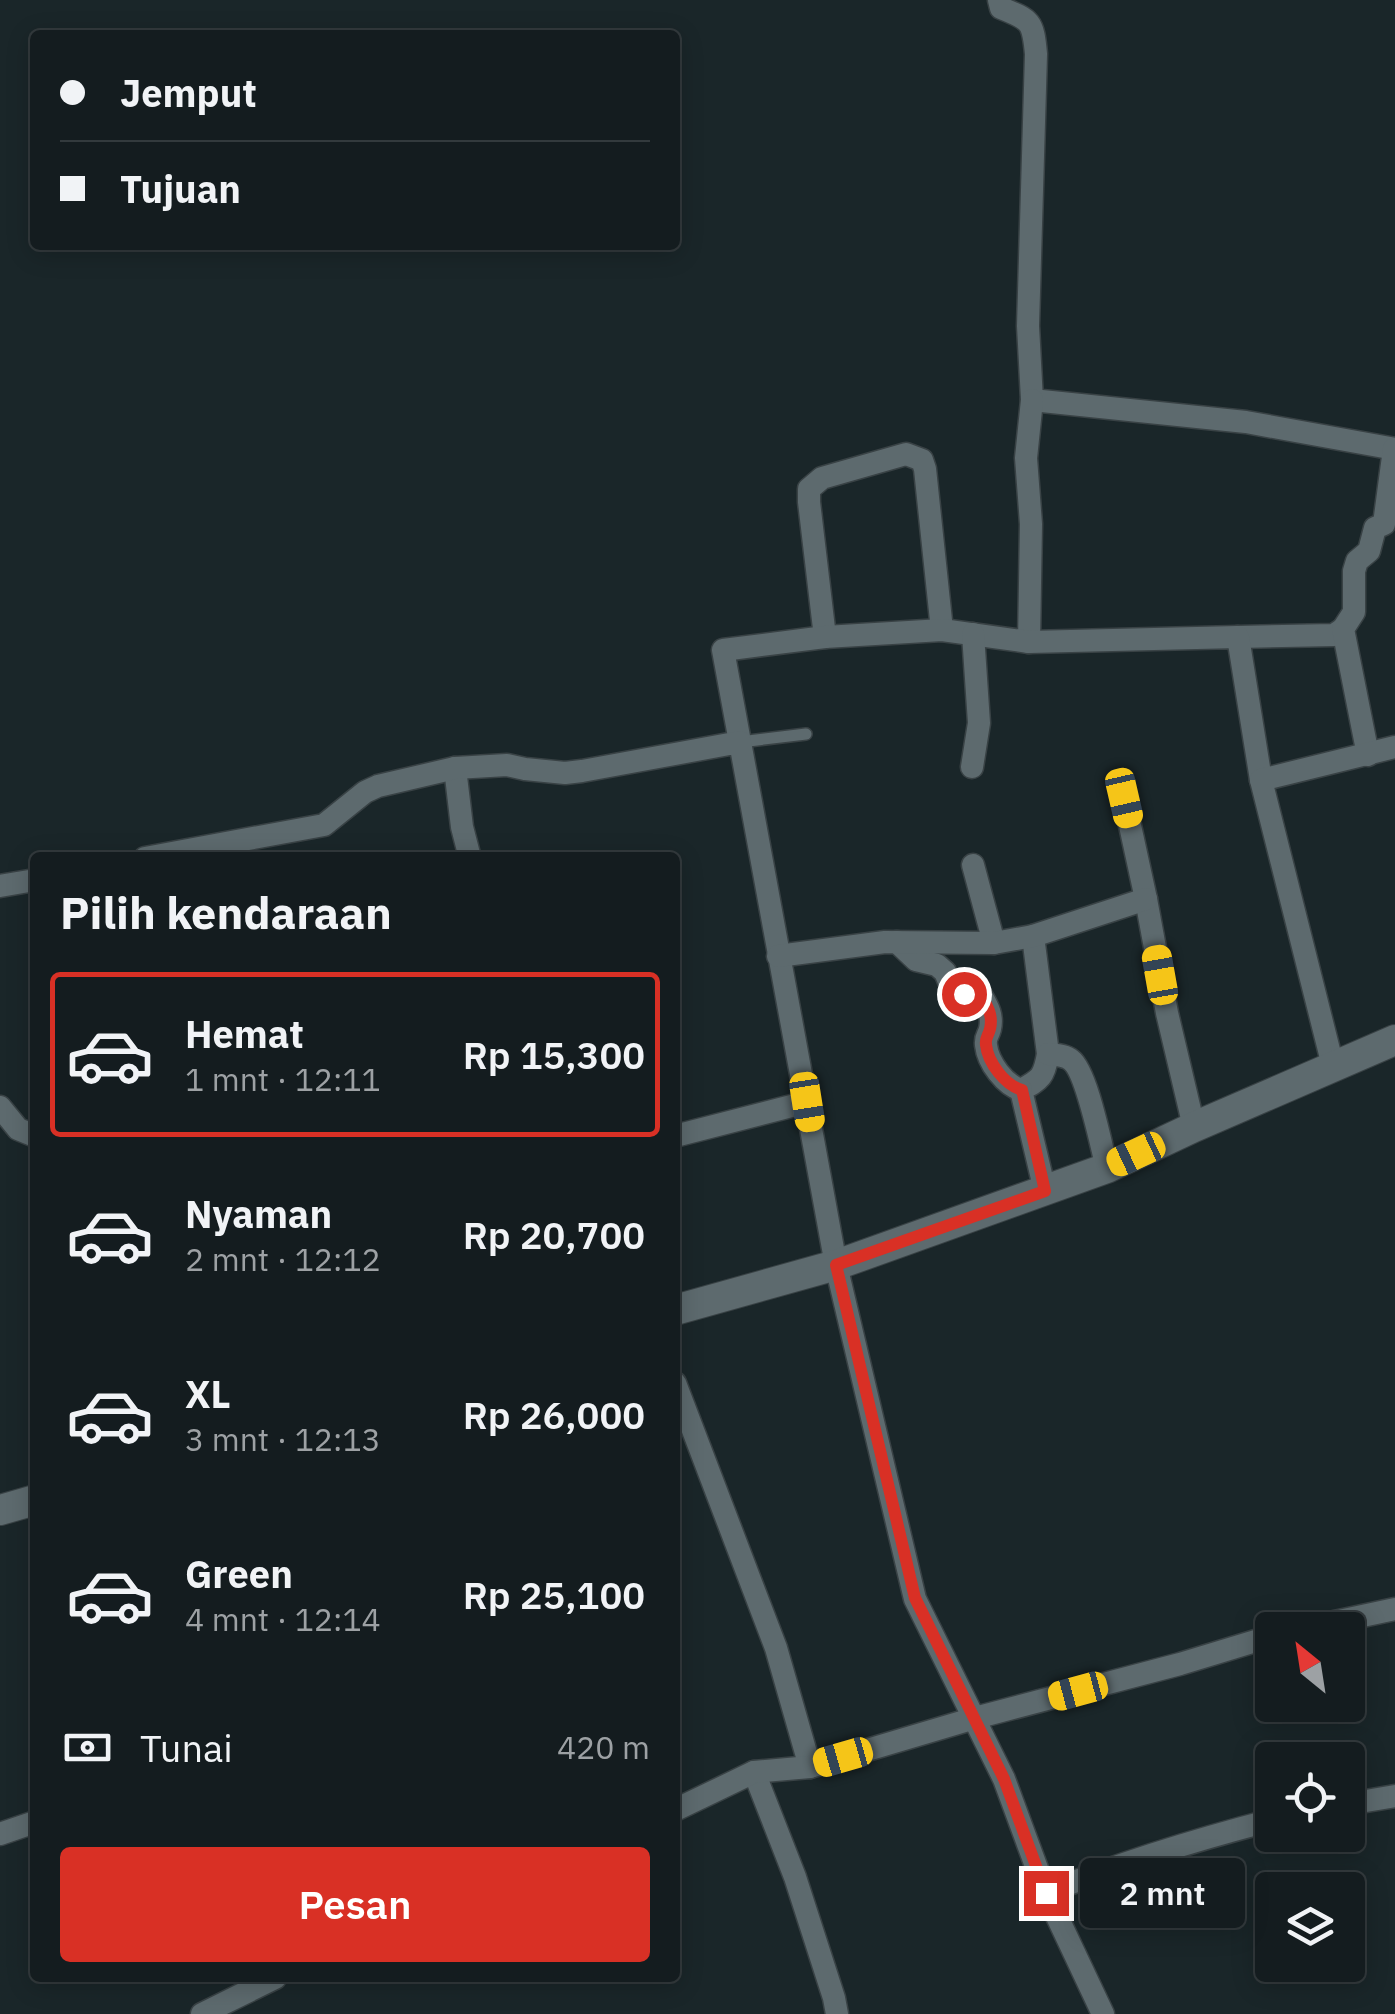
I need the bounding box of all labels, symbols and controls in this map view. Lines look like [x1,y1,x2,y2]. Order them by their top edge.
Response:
text: Jemput [120,68,257,117]
text: Tujuan [120,164,241,213]
car [1103,765,1145,831]
text: Pilih kendaraan [60,883,392,941]
car [1140,943,1180,1007]
route start [942,972,987,1017]
text: Hemat [185,1009,304,1058]
icon: car [65,1010,155,1100]
text: Rp 15,300 [463,1030,645,1079]
text: 1 mnt · 12:11 [185,1058,381,1100]
car [787,1070,827,1134]
car [1102,1128,1170,1180]
text: Nyaman [185,1189,332,1238]
icon: car [65,1190,155,1280]
text: Rp 20,700 [463,1210,645,1259]
text: 2 mnt · 12:12 [185,1238,381,1280]
text: XL [185,1369,231,1418]
icon: car [65,1370,155,1460]
text: Rp 26,000 [463,1390,645,1439]
text: 3 mnt · 12:13 [185,1418,381,1460]
text: Green [185,1549,293,1598]
icon: car [65,1550,155,1640]
text: Rp 25,100 [463,1570,645,1619]
text: 4 mnt · 12:14 [185,1598,381,1640]
north arrow [1255,1612,1365,1722]
map controls [1255,1612,1365,1982]
car [1045,1669,1111,1713]
icon: cash [60,1720,115,1775]
text: Tunai [140,1723,233,1772]
text: 420 m [557,1726,650,1768]
car [810,1734,876,1780]
button: locate [1255,1742,1365,1852]
button: Pesan [60,1847,650,1962]
callout: 2 mnt [1081,1858,1246,1928]
route end [1024,1871,1069,1916]
text: 2 mnt [1120,1872,1205,1914]
button: layers [1255,1872,1365,1982]

